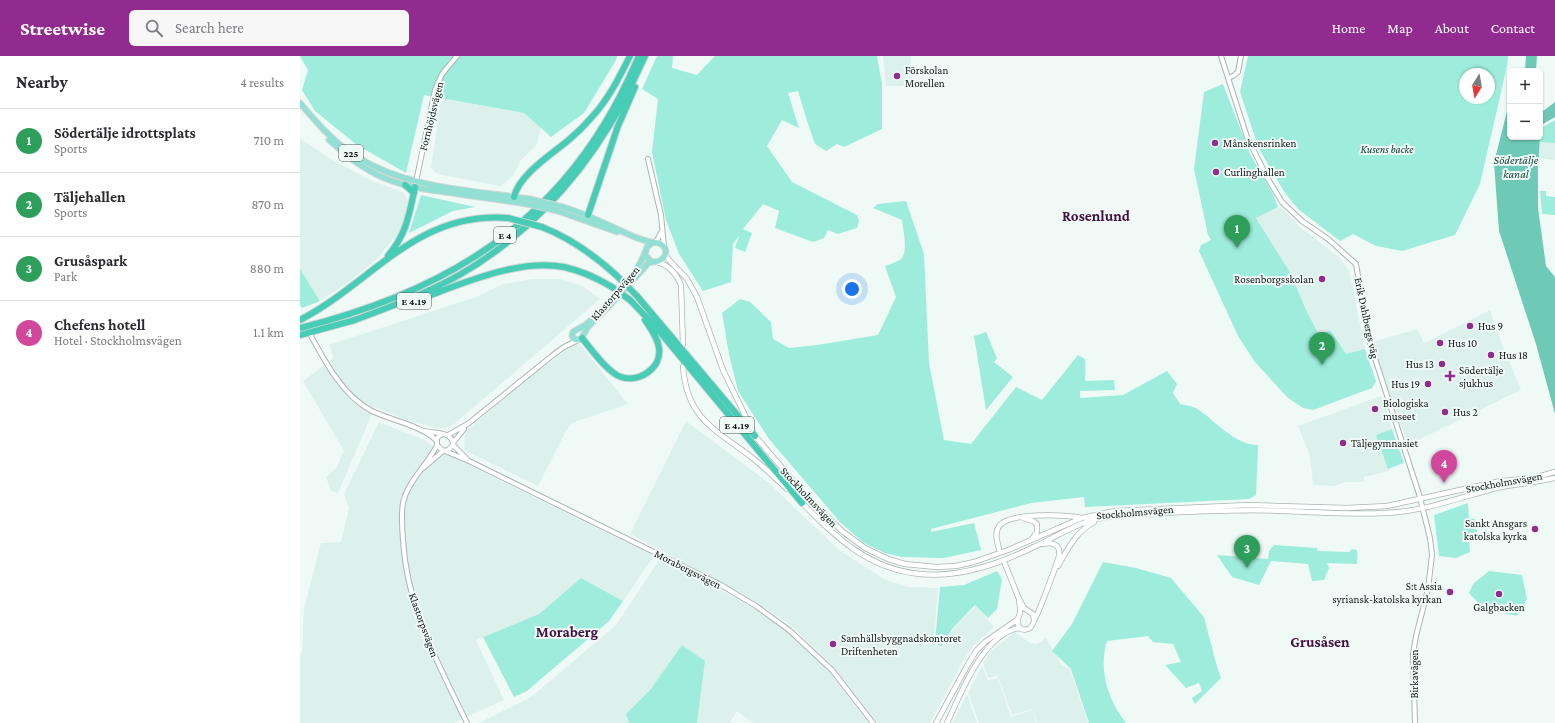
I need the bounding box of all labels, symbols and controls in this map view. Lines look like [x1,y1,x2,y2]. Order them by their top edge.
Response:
search box [129,10,409,46]
icon: search [143,17,165,39]
text: Streetwise [20,18,105,39]
text: Search here [175,20,244,36]
text: Home [1332,20,1365,36]
text: Map [1387,20,1413,36]
text: About [1435,20,1469,36]
text: Contact [1491,20,1535,36]
place label: Förskolan Morellen [905,64,948,89]
north arrow [1459,68,1495,104]
map controls [1507,68,1543,140]
button: + [1507,68,1543,104]
marker: Förskolan Morellen [892,71,902,81]
text: Nearby [16,73,68,92]
text: 4 results [240,75,284,90]
street label: Fornhöjdsvägen [417,80,446,152]
button: − [1507,104,1543,140]
text: Södertälje idrottsplats [54,125,196,141]
text: 1 [27,133,31,148]
text: 710 m [253,133,284,148]
place label: Månskensrinken [1223,137,1296,149]
marker: Månskensrinken [1210,138,1220,148]
text: Sports [54,141,87,156]
park label: Kusens backe [1360,143,1414,155]
road number: 225 [339,145,363,161]
water label: Södertälje kanal [1494,153,1539,181]
place label: Curlinghallen [1224,166,1285,179]
marker: Curlinghallen [1211,167,1221,177]
text: Täljehallen [54,189,126,205]
text: 2 [26,197,32,212]
text: 870 m [252,197,284,212]
text: Sports [54,205,87,220]
district label: Rosenlund [1062,208,1131,224]
pin: 1 [1224,215,1250,248]
road number: E 4 [494,227,516,243]
text: Grusåspark [54,253,127,269]
text: 3 [26,261,32,276]
text: 880 m [250,261,284,276]
street label: Klastorpsvägen [588,263,643,323]
text: Park [54,269,77,284]
place label: Rosenborgsskolan [1234,273,1314,286]
marker: Rosenborgsskolan [1317,274,1327,284]
street label: Erik Dahlbergs väg [1352,276,1382,360]
your location [842,279,862,299]
road number: E 4.19 [397,293,431,309]
text: Chefens hotell [54,317,145,333]
place label: Hus 9 [1478,320,1503,332]
marker: Hus 9 [1465,321,1475,331]
text: 4 [25,325,33,340]
text: 1.1 km [253,325,284,340]
pin: 2 [1309,332,1335,365]
text: Hotel · Stockholmsvägen [54,333,182,348]
place label: Hus 10 [1448,337,1477,349]
marker: Hus 10 [1435,338,1445,348]
place label: Hus 18 [1499,349,1528,361]
marker: Hus 18 [1486,350,1496,360]
place label: Hus 13 [1406,358,1434,370]
marker: Hus 13 [1437,359,1447,369]
place label: Södertälje sjukhus [1459,364,1503,390]
marker: Södertälje sjukhus [1444,370,1456,382]
place label: Hus 19 [1391,378,1420,390]
marker: Hus 19 [1423,379,1433,389]
place label: Biologiska museet [1383,397,1429,422]
marker: Biologiska museet [1370,404,1380,414]
place label: Hus 2 [1453,406,1478,418]
marker: Hus 2 [1440,407,1450,417]
road number: E 4.19 [720,417,754,433]
place label: Täljegymnasiet [1351,437,1418,450]
marker: Täljegymnasiet [1338,438,1348,448]
pin: 4 [1431,450,1457,483]
street label: Stockholmsvägen [777,465,840,530]
street label: Stockholmsvägen [1465,469,1543,496]
street label: Stockholmsvägen [1096,503,1174,522]
place label: Sankt Ansgars katolska kyrka [1464,517,1527,543]
marker: Sankt Ansgars katolska kyrka [1530,524,1540,534]
pin: 3 [1234,535,1260,568]
street label: Morabergsvägen [652,547,723,592]
place label: S:t Assia syriansk-katolska kyrkan [1332,580,1442,606]
marker: S:t Assia syriansk-katolska kyrkan [1445,587,1455,597]
marker: Galgbacken [1494,589,1504,599]
street label: Klastorpsvägen [406,591,441,659]
place label: Galgbacken [1473,601,1525,614]
district label: Moraberg [536,624,599,640]
place label: Samhällsbyggnadskontoret Driftenheten [841,632,962,657]
district label: Grusåsen [1290,634,1350,650]
marker: Samhällsbyggnadskontoret Driftenheten [828,639,838,649]
street label: Birkavägen [1408,649,1421,699]

